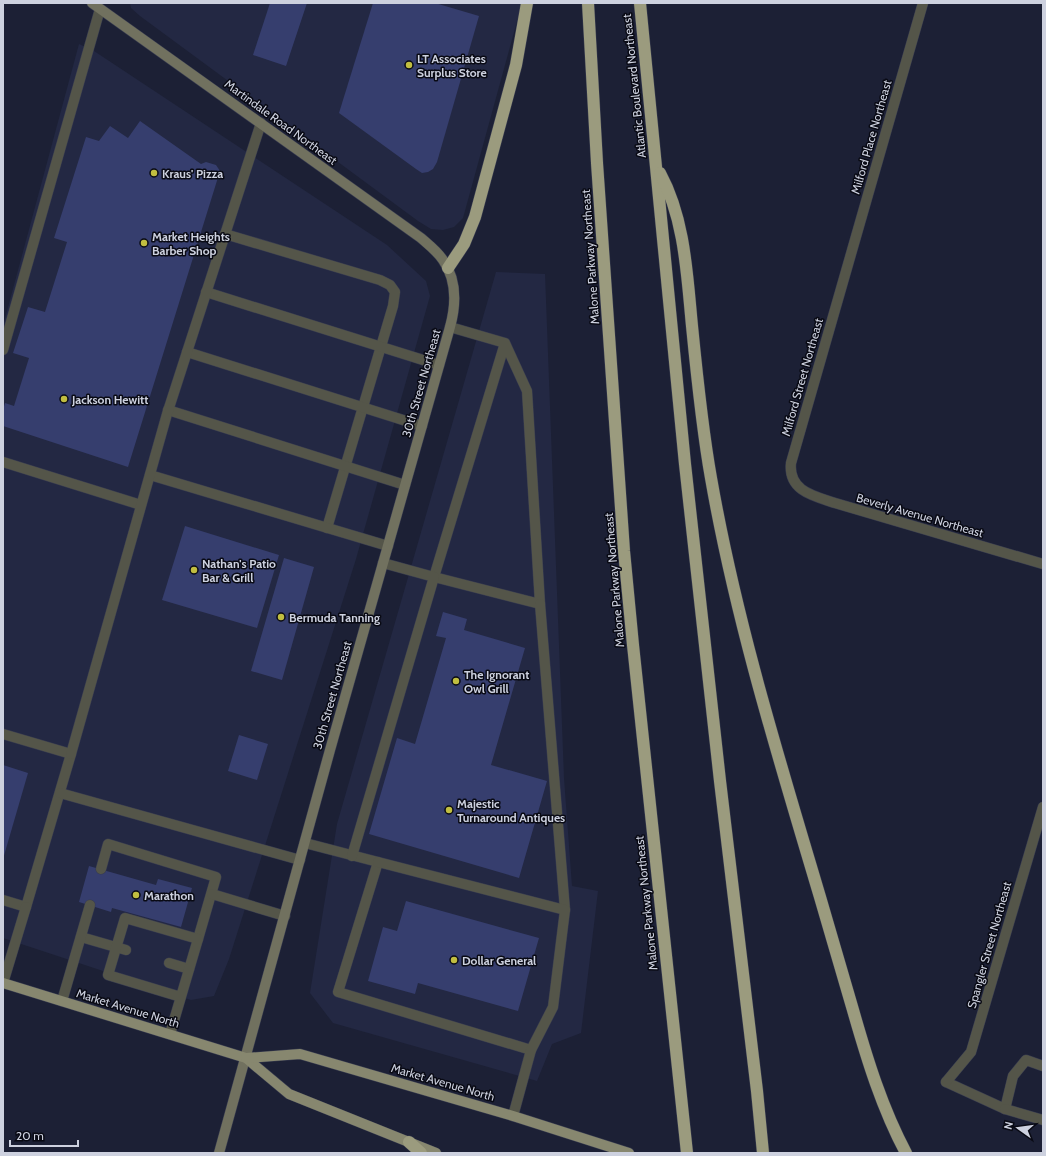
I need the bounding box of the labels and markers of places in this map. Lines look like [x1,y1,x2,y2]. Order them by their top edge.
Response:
place label: LT Associates Surplus Store [417,51,487,80]
marker: LT Associates Surplus Store [404,60,414,70]
place label: Kraus' Pizza [162,166,223,181]
marker: Kraus' Pizza [149,168,159,178]
place label: Market Heights Barber Shop [152,229,230,258]
marker: Market Heights Barber Shop [139,238,149,248]
place label: Jackson Hewitt [71,392,148,407]
marker: Jackson Hewitt [59,394,69,404]
place label: Nathan's Patio Bar & Grill [202,556,276,585]
marker: Nathan's Patio Bar & Grill [189,565,199,575]
place label: Bermuda Tanning [289,610,380,625]
marker: Bermuda Tanning [276,612,286,622]
place label: The Ignorant Owl Grill [464,667,529,696]
marker: The Ignorant Owl Grill [451,676,461,686]
place label: Majestic Turnaround Antiques [457,796,565,825]
marker: Majestic Turnaround Antiques [444,805,454,815]
place label: Marathon [144,888,194,903]
marker: Marathon [131,890,141,900]
place label: Dollar General [462,953,536,968]
marker: Dollar General [449,955,459,965]

